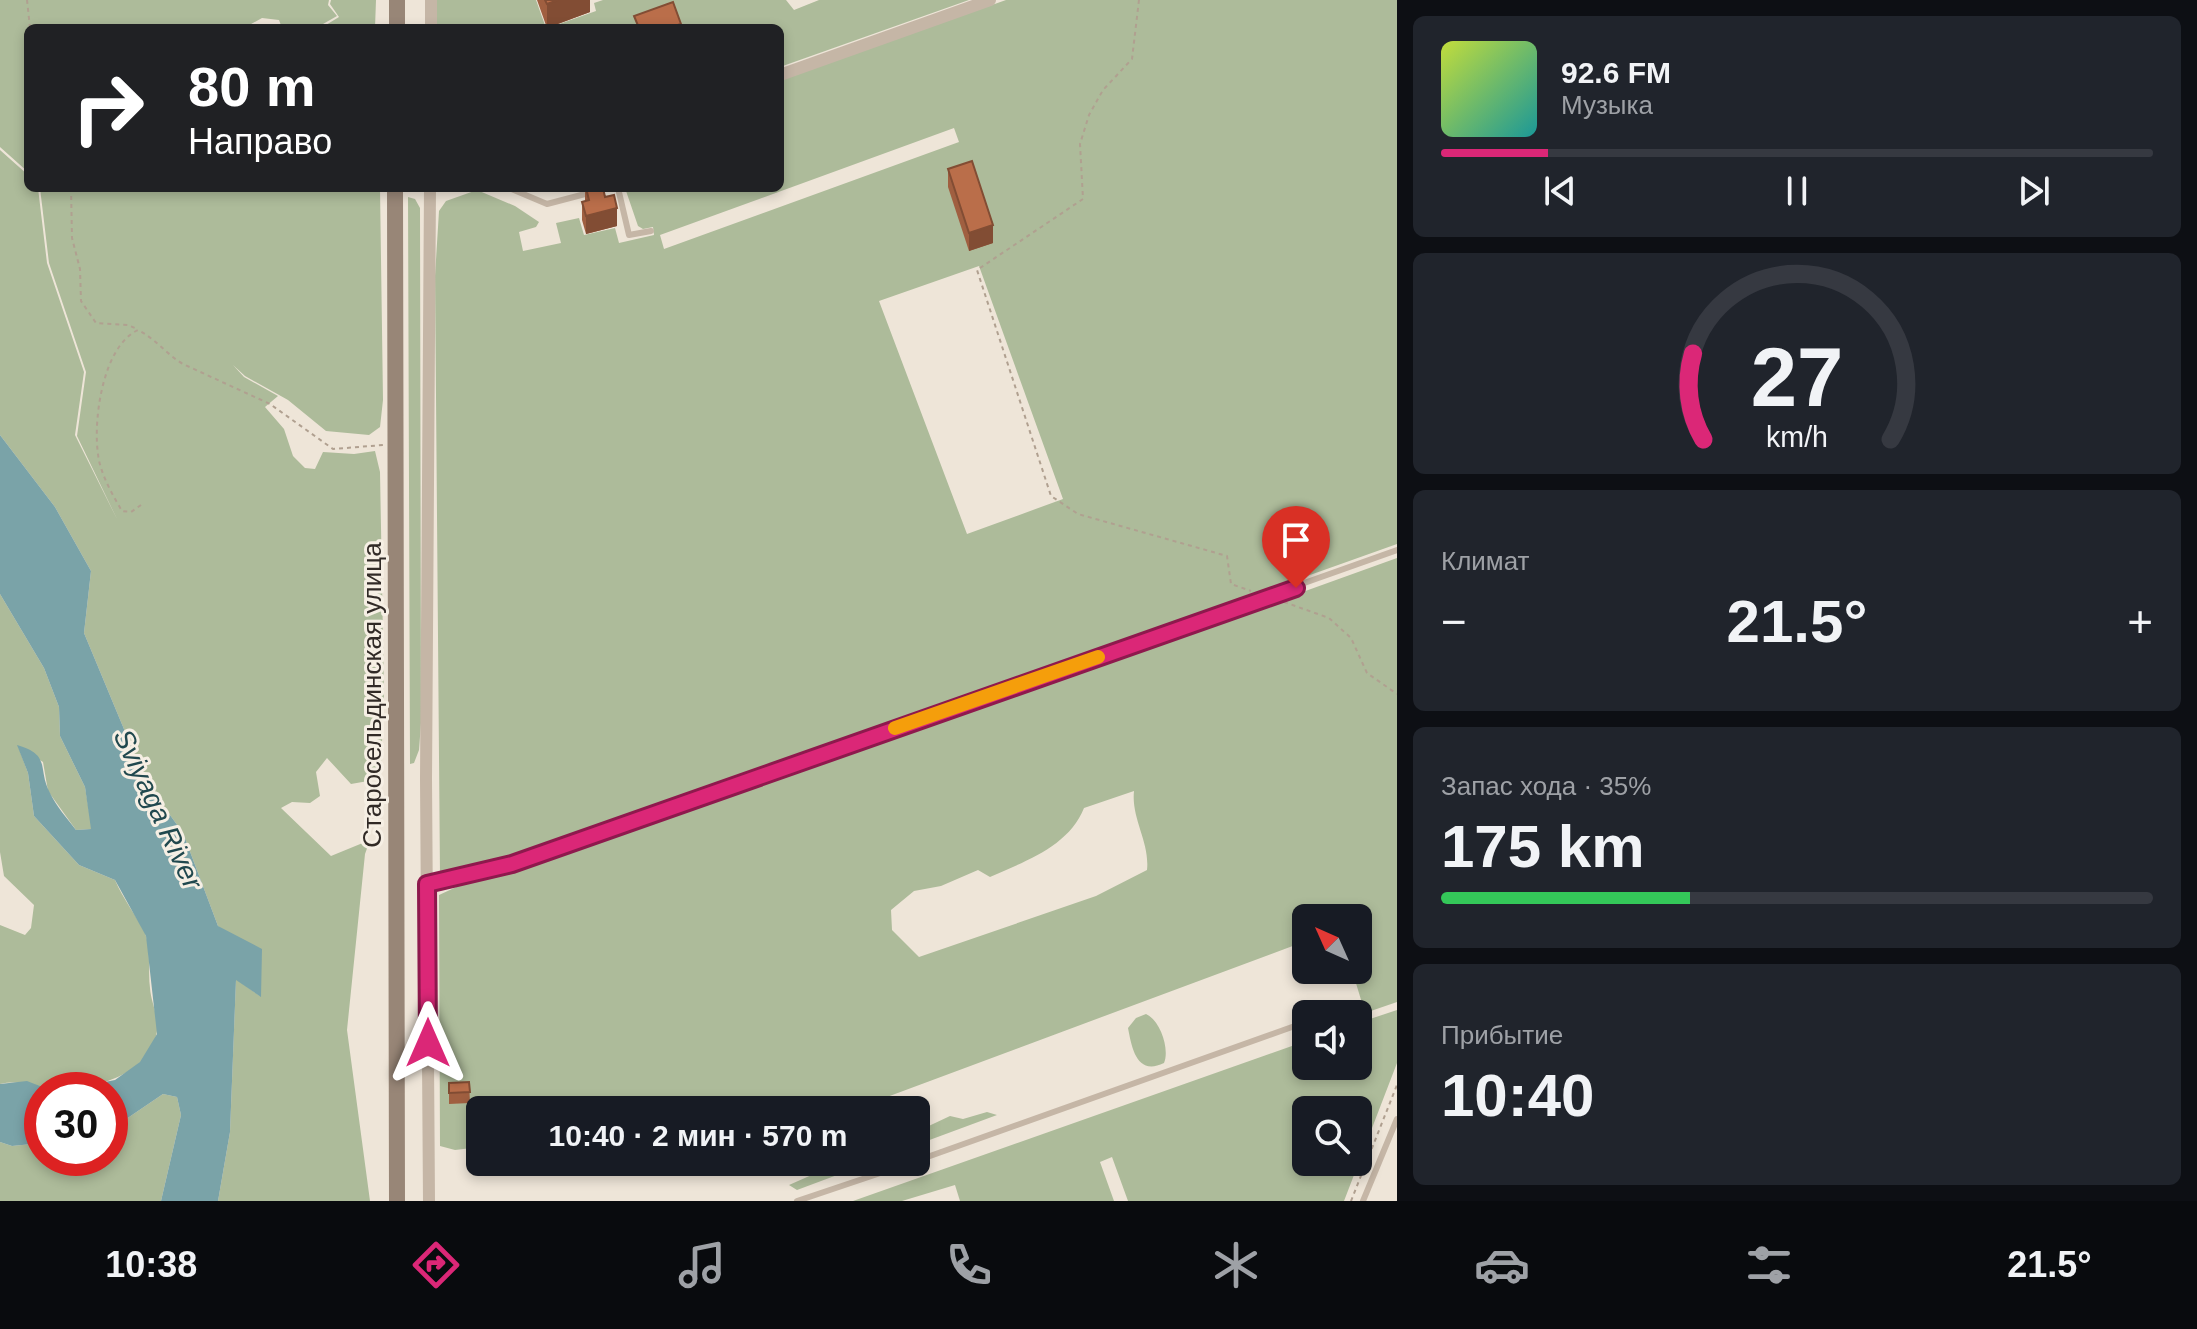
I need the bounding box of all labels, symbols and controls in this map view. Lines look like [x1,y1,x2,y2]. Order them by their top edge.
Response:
text: 80 m [188,55,316,118]
icon: right [56,56,160,160]
text: 92.6 FM [1561,56,1671,89]
text: Музыка [1561,90,1653,120]
text: Направо [188,121,332,162]
icon: previous [1538,169,1582,213]
icon: pause [1775,169,1819,213]
icon: next [2012,169,2056,213]
text: 27 [1751,330,1843,423]
text: km/h [1766,421,1828,453]
pin [1262,506,1330,588]
icon: arrive [1274,518,1318,562]
street label: Старосельдинская улица [357,542,387,848]
text: Климат [1441,546,1530,576]
text: 21.5° [1727,588,1867,655]
text: − [1441,597,1467,646]
text: + [2127,597,2153,646]
water label: Sviyaga River [107,724,209,895]
text: Запас хода · 35% [1441,771,1651,801]
text: 175 km [1441,813,1645,880]
north arrow [1292,904,1372,984]
map controls [1292,904,1372,1176]
button: sound [1292,1000,1372,1080]
position arrow [386,1001,470,1085]
text: Прибытие [1441,1020,1563,1050]
text: 10:40 [1441,1062,1594,1129]
speed limit sign: 30 [24,1072,128,1176]
button: search [1292,1096,1372,1176]
text: 10:40 · 2 мин · 570 m [549,1119,847,1152]
icon: directions [408,1237,464,1293]
icon: music [674,1237,730,1293]
icon: phone [941,1237,997,1293]
icon: climate [1208,1237,1264,1293]
icon: car [1474,1237,1530,1293]
icon: filters [1741,1237,1797,1293]
text: 10:38 [105,1244,197,1285]
text: 21.5° [2007,1244,2092,1285]

